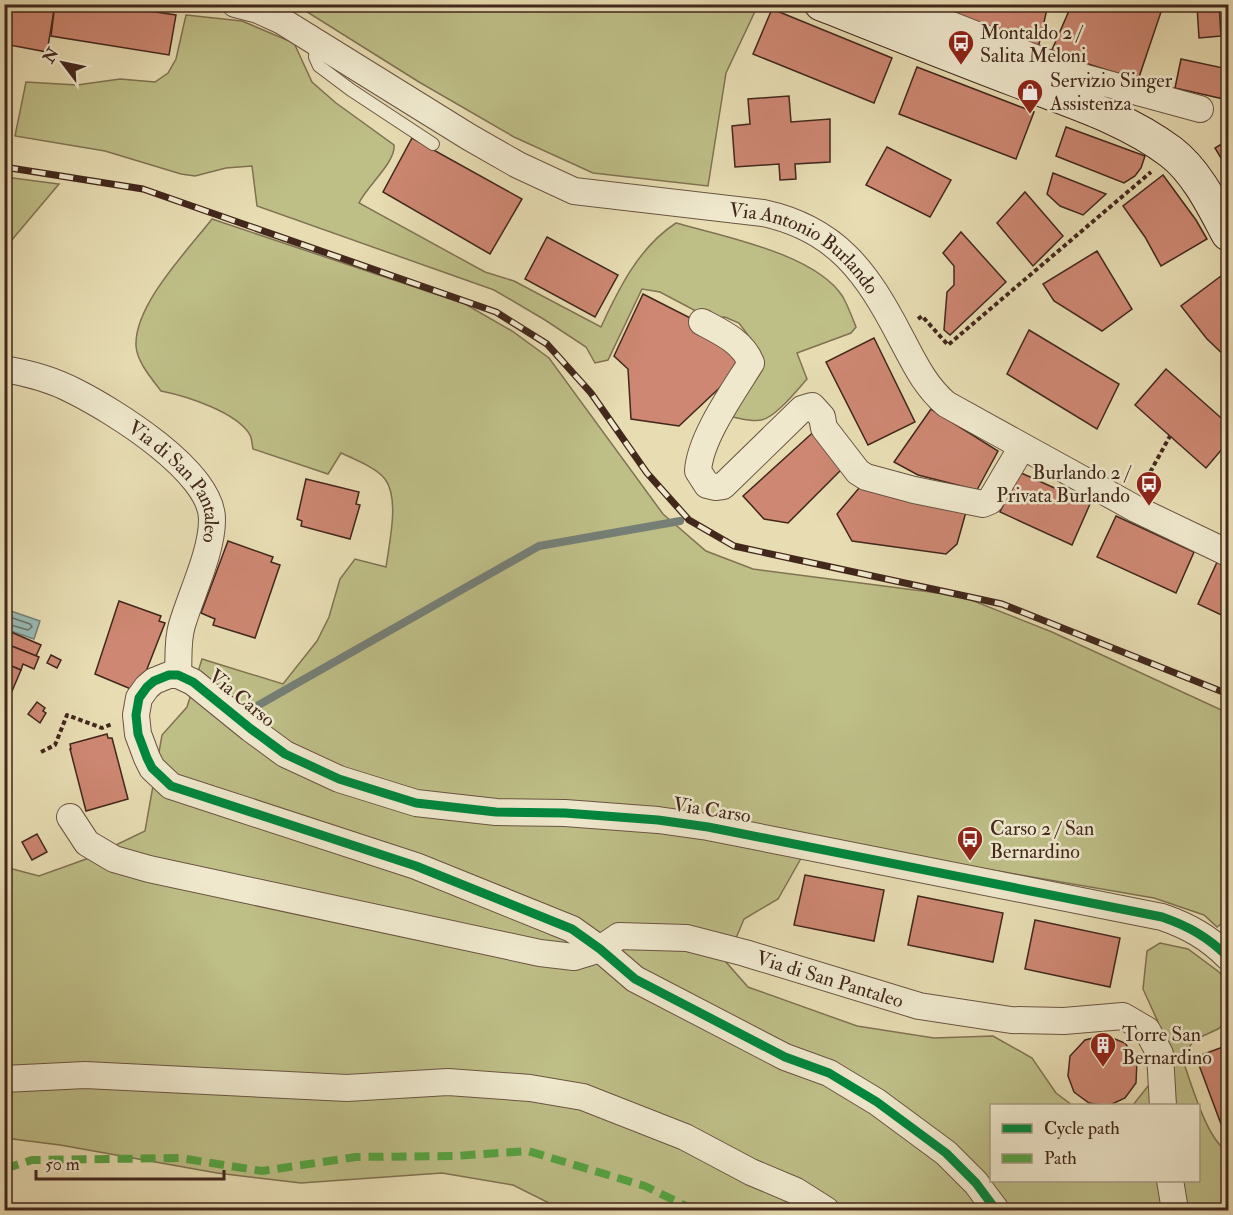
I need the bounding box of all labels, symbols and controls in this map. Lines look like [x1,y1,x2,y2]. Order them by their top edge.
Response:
place label: Montaldo 2 / Salita Meloni [980,20,1086,68]
bus stop icon: Montaldo 2 / Salita Meloni [946,28,976,66]
north arrow [33,33,93,93]
text: N [38,44,64,68]
place label: Servizio Singer Assistenza [1049,68,1173,116]
shop icon: Servizio Singer Assistenza [1015,77,1045,115]
street label: Via Antonio Burlando [728,197,885,299]
street label: Via di San Pantaleo [124,414,225,545]
place label: Burlando 2 / Privata Burlando [996,460,1132,508]
bus stop icon: Burlando 2 / Privata Burlando [1134,469,1164,507]
street label: Via Carso [204,664,280,732]
street label: Via Carso [671,792,753,828]
place label: Carso 2 / San Bernardino [990,816,1094,864]
bus stop icon: Carso 2 / San Bernardino [955,824,985,862]
street label: Via di San Pantaleo [753,945,907,1013]
place label: Torre San Bernardino [1122,1022,1212,1070]
building icon: Torre San Bernardino [1088,1030,1118,1068]
legend [990,1104,1200,1182]
text: Cycle path [1044,1117,1120,1140]
scale bar [36,1143,224,1181]
text: Path [1044,1147,1077,1170]
text: 50 m [45,1153,80,1176]

